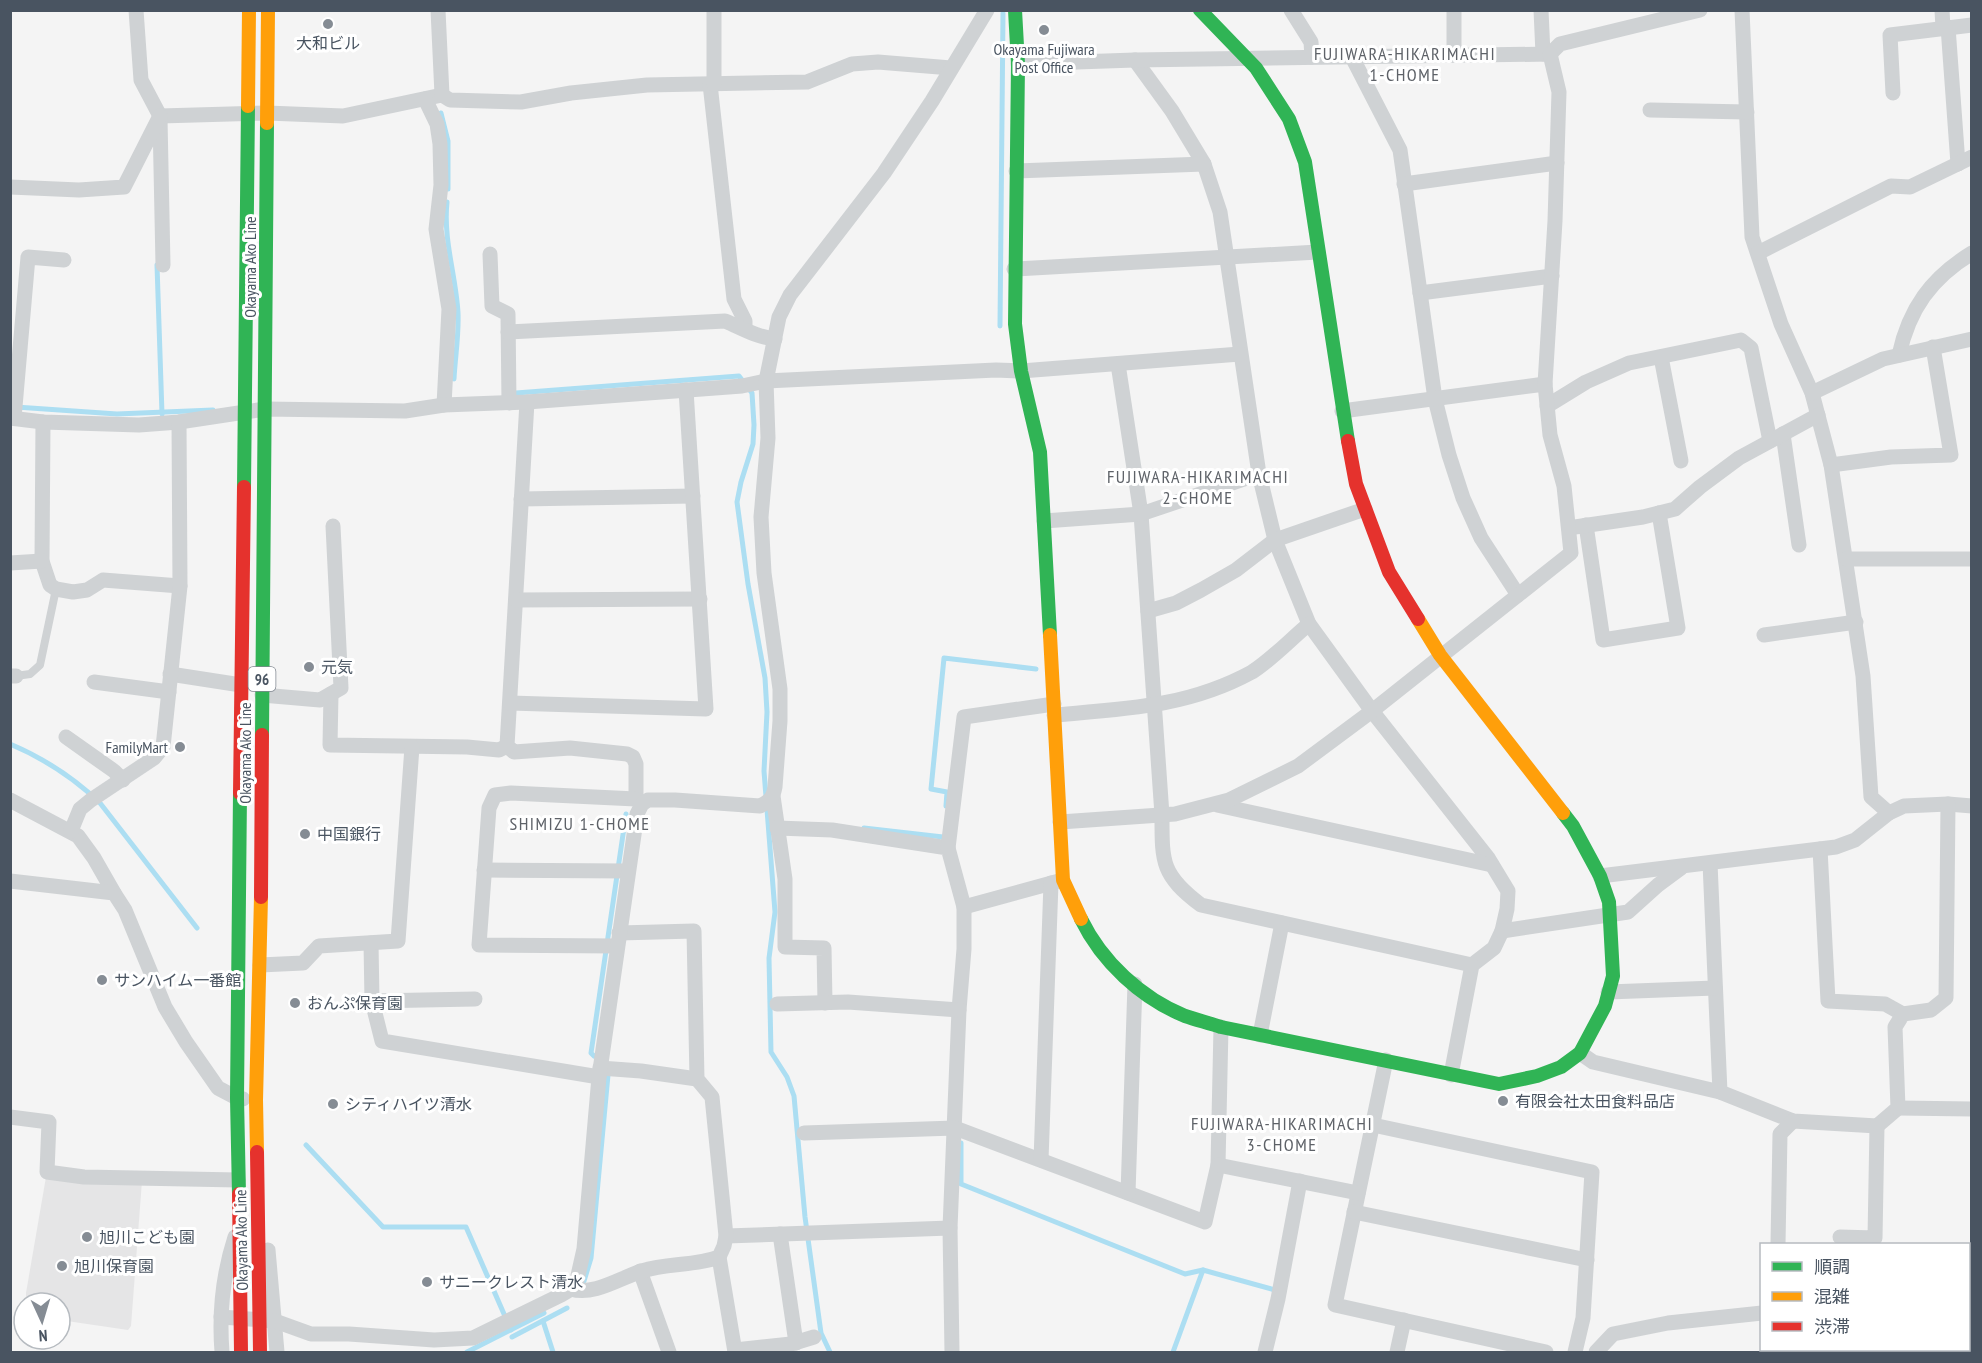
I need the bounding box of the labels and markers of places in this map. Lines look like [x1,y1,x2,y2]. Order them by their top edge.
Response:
marker: 大和ビル [321,17,335,31]
marker: Okayama Fujiwara Post Office [1037,23,1051,37]
place label: 大和ビル [296,33,360,53]
place label: Okayama Fujiwara Post Office [993,39,1095,77]
place label: 元気 [321,657,353,677]
marker: 元気 [302,660,316,674]
place label: FamilyMart [106,737,169,757]
marker: FamilyMart [173,740,187,754]
place label: 中国銀行 [317,824,381,844]
marker: 中国銀行 [298,827,312,841]
place label: サンハイム一番館 [114,970,241,990]
marker: サンハイム一番館 [95,973,109,987]
place label: おんぷ保育園 [307,993,403,1013]
marker: おんぷ保育園 [288,996,302,1010]
place label: 有限会社太田食料品店 [1515,1091,1675,1111]
place label: シティハイツ清水 [345,1094,472,1114]
marker: 有限会社太田食料品店 [1496,1094,1510,1108]
marker: シティハイツ清水 [326,1097,340,1111]
place label: 旭川こども園 [99,1227,195,1247]
marker: 旭川こども園 [80,1230,94,1244]
place label: 旭川保育園 [74,1256,154,1276]
marker: 旭川保育園 [55,1259,69,1273]
place label: サニークレスト清水 [439,1272,583,1292]
marker: サニークレスト清水 [420,1275,434,1289]

